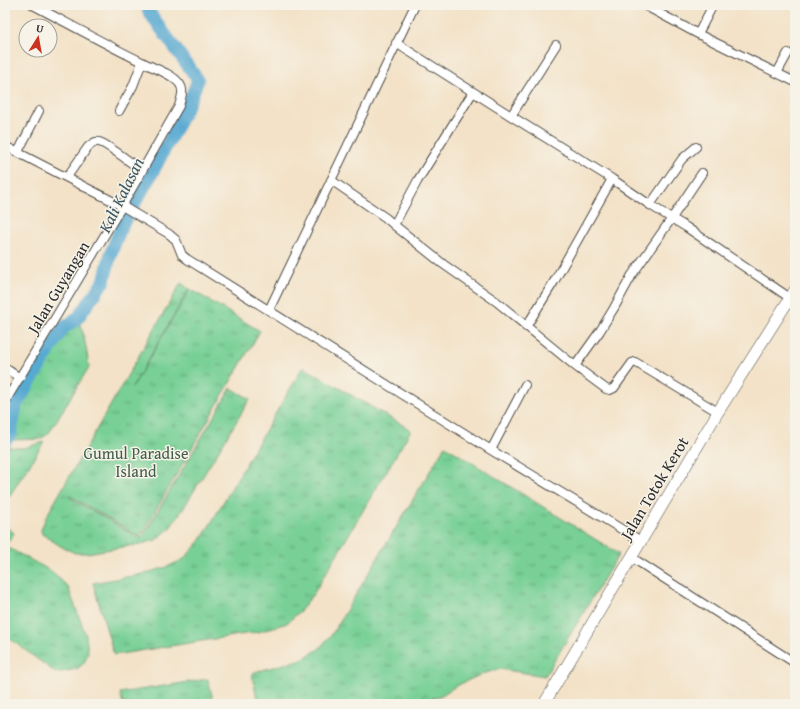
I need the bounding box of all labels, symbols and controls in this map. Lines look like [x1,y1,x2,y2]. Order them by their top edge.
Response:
north arrow [18,18,58,58]
text: U [35,20,46,37]
water label: Kali Kalasan [91,153,150,238]
street label: Jalan Guyangan [20,236,95,339]
street label: Jalan Totok Kerot [613,432,694,546]
park label: Gumul Paradise Island [84,441,188,483]

